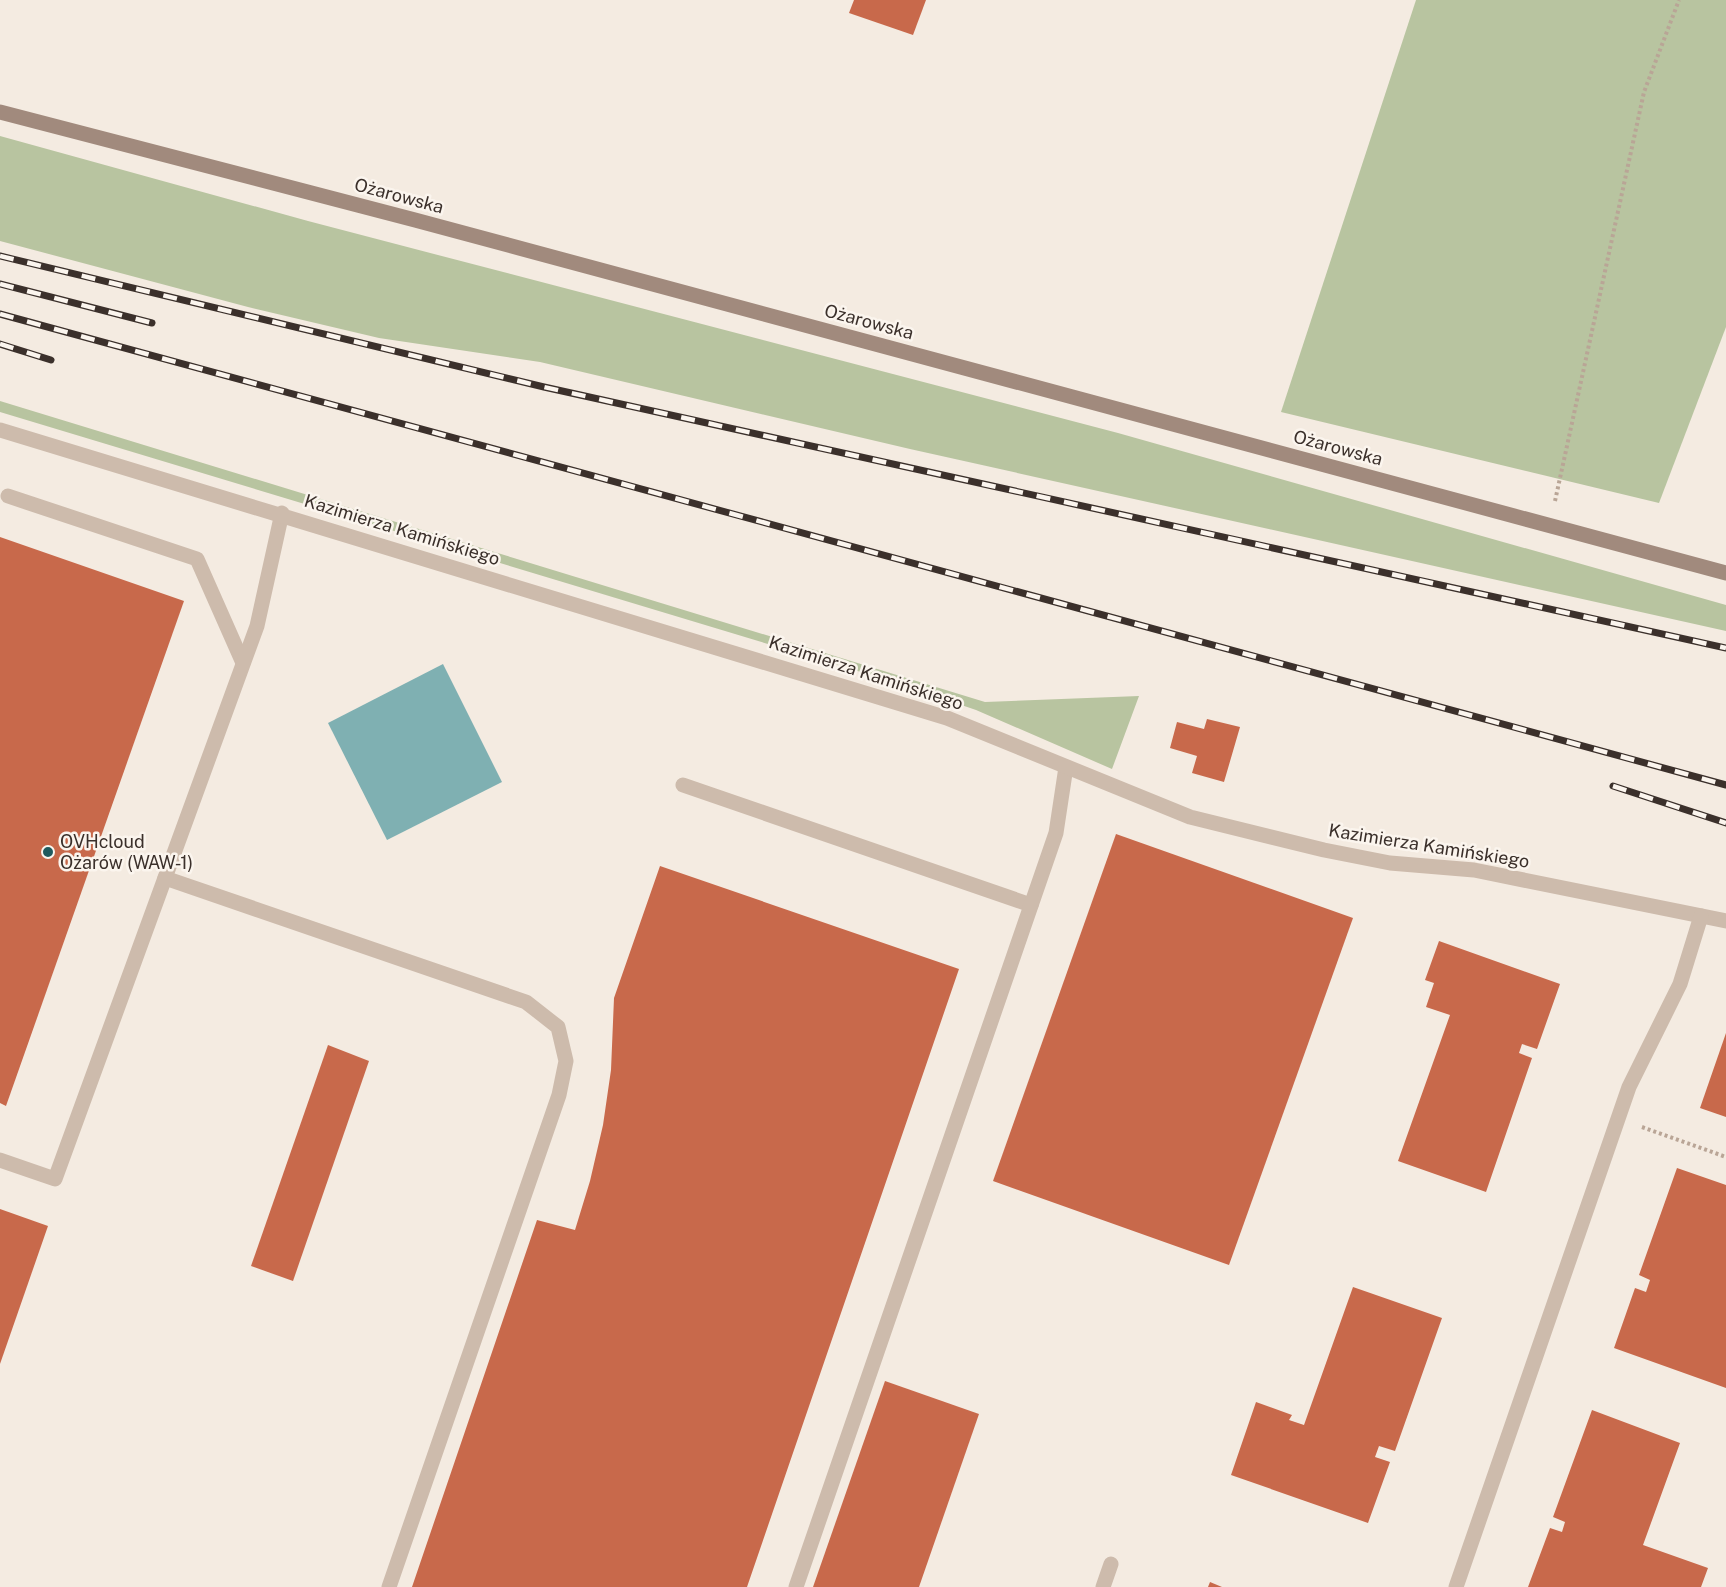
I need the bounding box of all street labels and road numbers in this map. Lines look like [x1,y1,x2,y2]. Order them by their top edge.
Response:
street label: Ożarowska [352,174,446,218]
street label: Ożarowska [822,300,916,344]
street label: Ożarowska [1291,426,1385,470]
street label: Kazimierza Kamińskiego [302,490,502,569]
street label: Kazimierza Kamińskiego [766,631,966,714]
street label: Kazimierza Kamińskiego [1327,819,1531,872]

